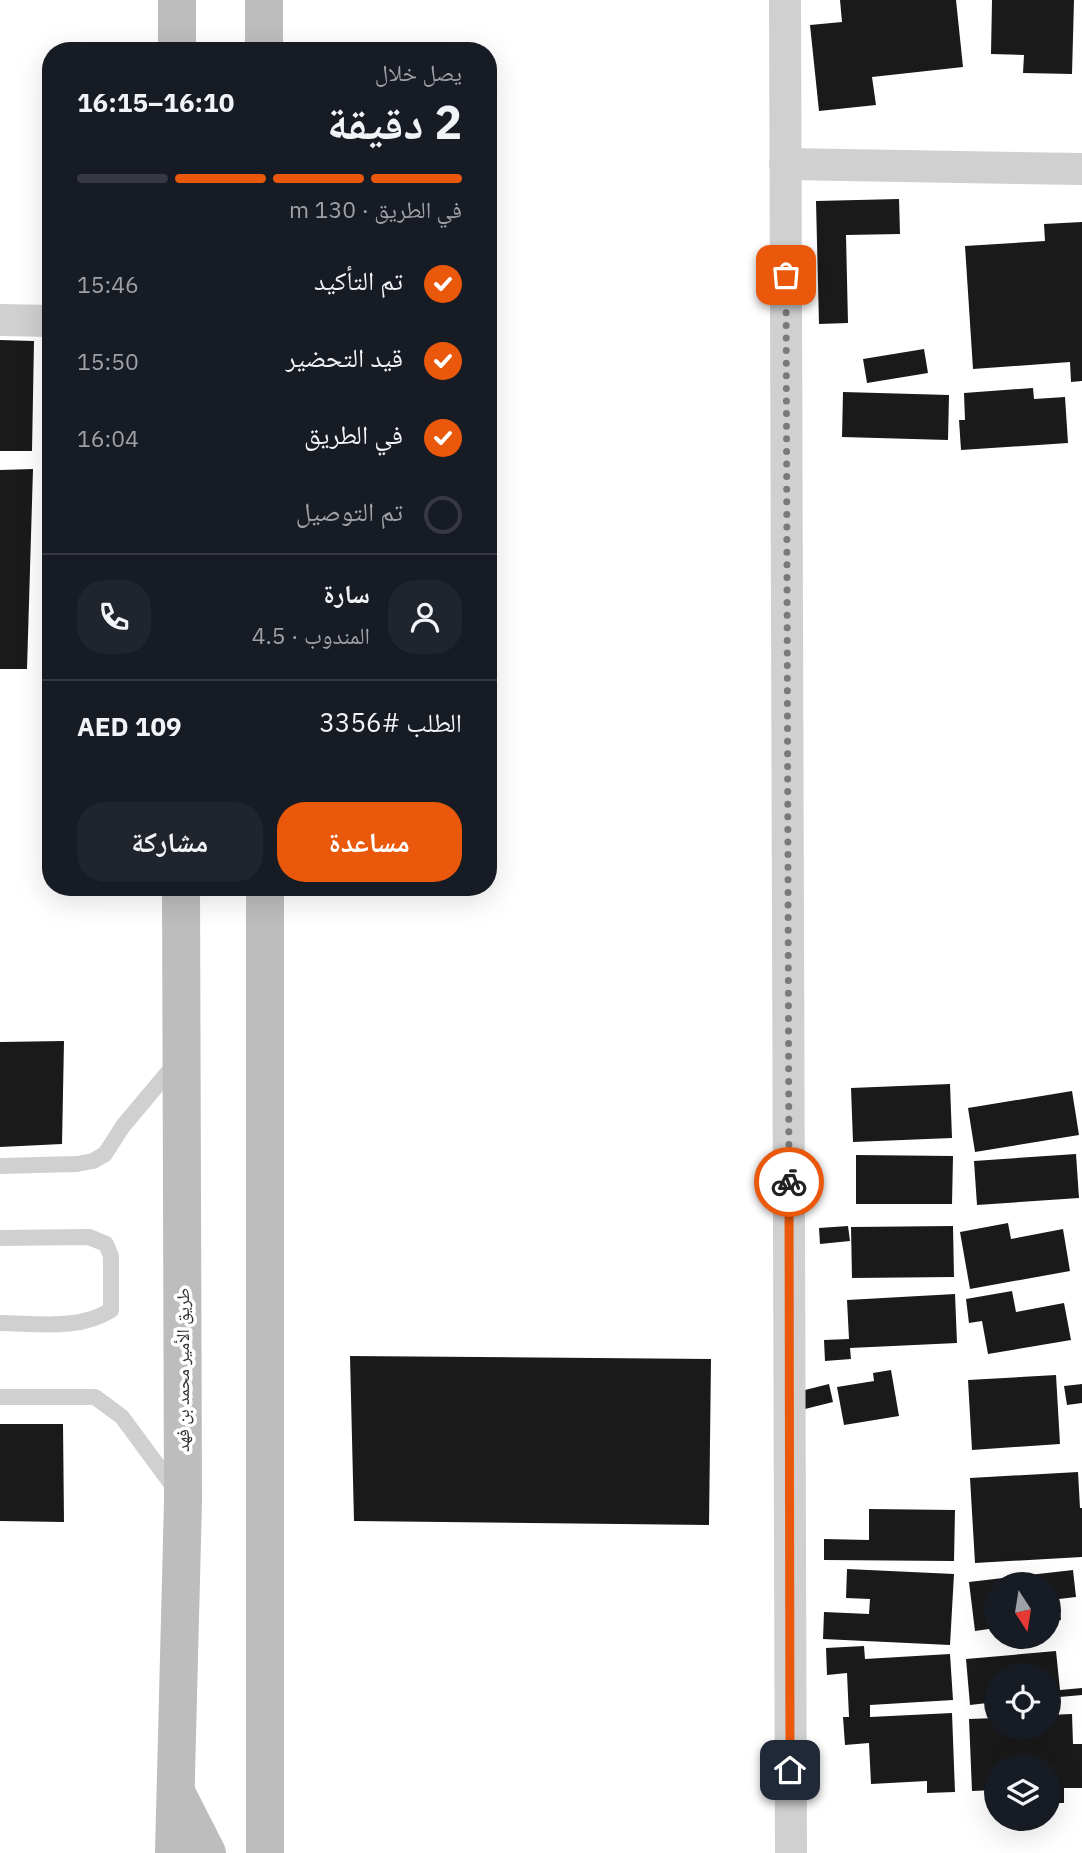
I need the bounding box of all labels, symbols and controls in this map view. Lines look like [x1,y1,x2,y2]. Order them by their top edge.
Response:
text: يصل خلال [375,57,462,87]
text: 16:10–16:15 [77,85,234,119]
text: 2 دقيقة [327,92,462,152]
text: في الطريق · 130 m [289,194,462,224]
pin [756,245,816,305]
icon: bag [767,256,805,294]
text: تم التأكيد [314,263,403,297]
icon: check [424,265,462,303]
text: 15:46 [77,269,139,299]
text: قيد التحضير [286,340,403,374]
icon: check [424,342,462,380]
text: 15:50 [77,346,139,376]
text: في الطريق [304,417,403,451]
icon: check [424,419,462,457]
text: 16:04 [77,423,139,453]
text: تم التوصيل [296,494,403,528]
text: سارة [323,576,370,610]
button: phone [77,580,151,654]
button: person [388,580,462,654]
text: المندوب · 4.5 [252,620,370,650]
text: الطلب #3356 [319,705,462,739]
text: AED 109 [77,709,182,743]
button: مشاركة [77,802,263,882]
button: مساعدة [277,802,462,882]
courier [754,1147,824,1217]
icon: bike [770,1163,808,1201]
street label: طريق الأمير محمد بن فهد [171,1288,194,1452]
north arrow [984,1572,1060,1648]
map controls [984,1572,1061,1831]
button: locate [984,1663,1061,1740]
pin [760,1740,820,1800]
icon: home [771,1751,809,1789]
button: layers [984,1754,1061,1831]

